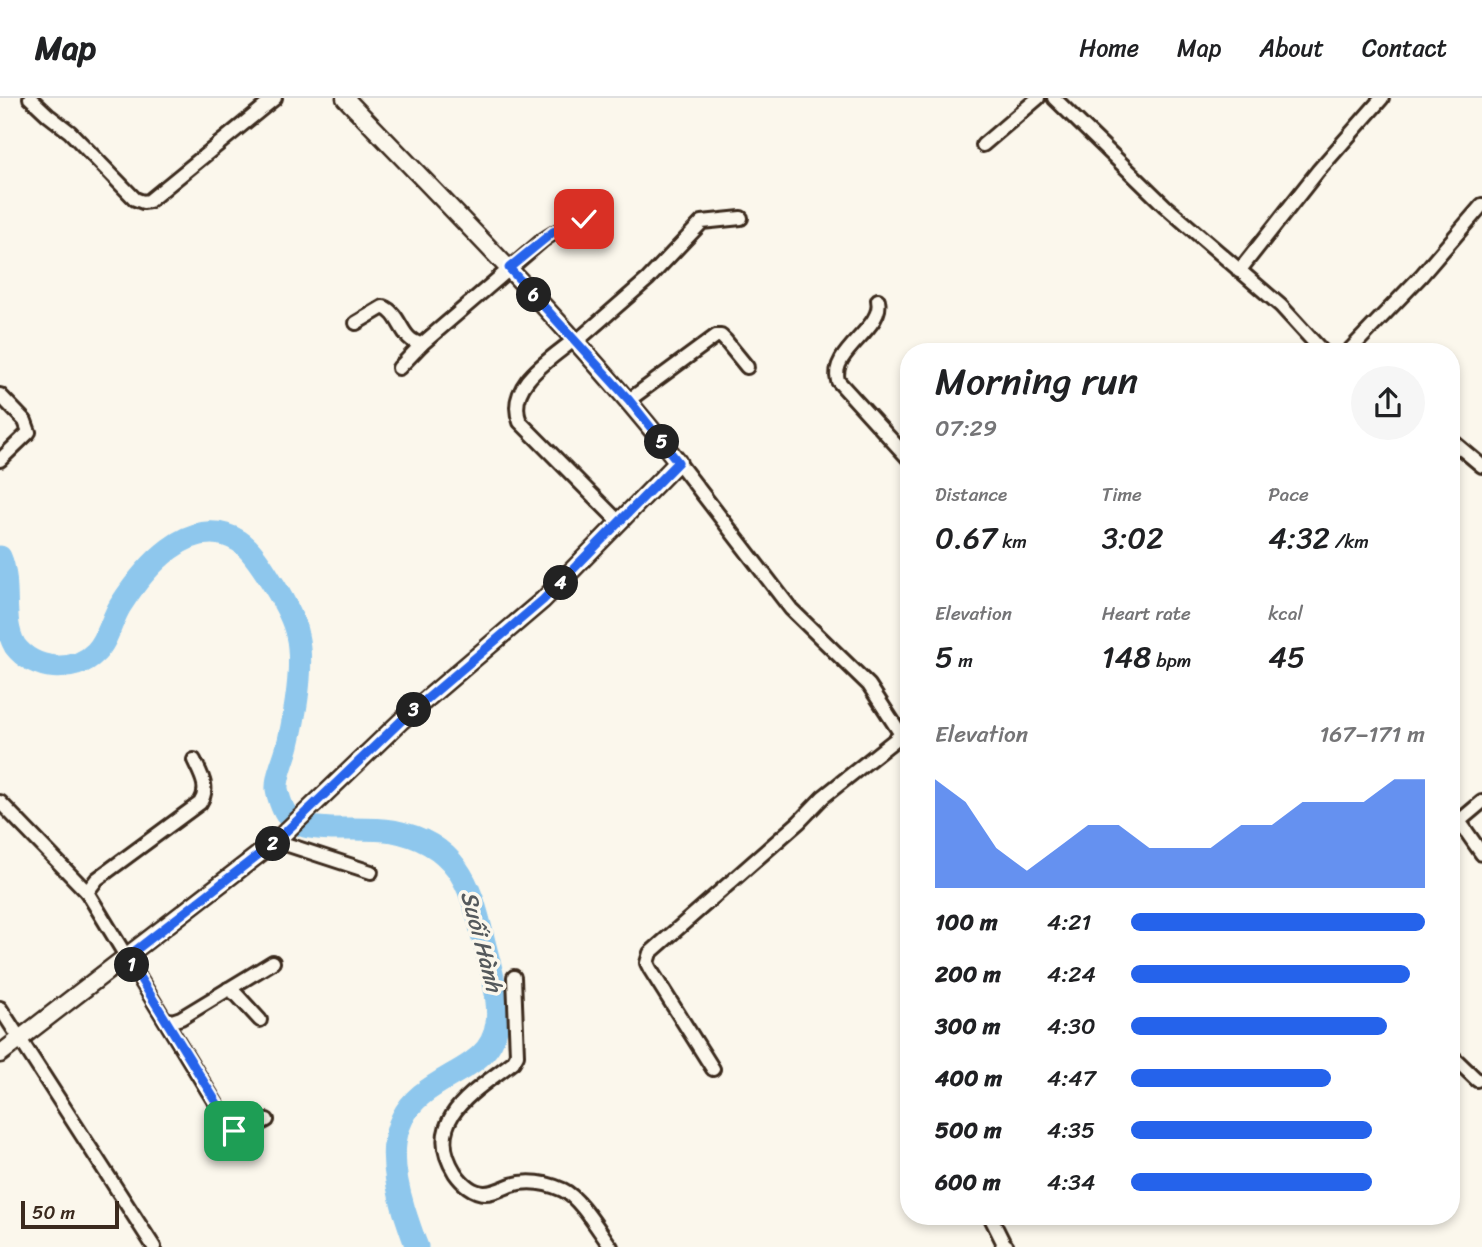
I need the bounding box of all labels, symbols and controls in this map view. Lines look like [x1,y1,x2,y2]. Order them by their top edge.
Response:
text: Map [35,19,96,77]
text: Home [1079,27,1139,69]
text: Map [1177,27,1221,69]
text: About [1259,27,1324,69]
text: Contact [1362,27,1447,69]
pin [554,189,614,249]
icon: check [565,200,603,238]
pin: 6 [516,278,552,312]
text: 6 [528,278,539,311]
text: Morning run [935,348,1138,415]
button: share [1351,366,1425,440]
text: 07:29 [935,408,997,449]
pin: 5 [644,424,680,460]
text: 5 [656,425,667,458]
text: Distance [935,478,1007,511]
text: Time [1102,478,1142,511]
text: Pace [1268,478,1309,511]
text: 0.67 [935,511,997,565]
text: 3:02 [1102,511,1163,565]
text: 4:32 [1268,511,1330,565]
text: km [997,525,1027,558]
text: /km [1330,525,1369,558]
pin: 4 [544,566,578,601]
text: 4 [555,566,566,599]
text: Elevation [935,597,1012,630]
text: Heart rate [1102,597,1191,630]
text: kcal [1268,597,1303,630]
text: 5 [935,630,953,684]
text: 148 [1102,630,1151,684]
text: 45 [1268,630,1305,684]
text: m [953,644,973,677]
text: bpm [1151,644,1191,677]
pin: 3 [396,692,432,728]
text: 3 [408,693,419,726]
text: Elevation [935,714,1028,755]
text: 167–171 m [1319,714,1425,755]
pin: 2 [256,826,290,862]
text: 2 [267,827,278,860]
water label: Suối Hành [448,886,515,998]
text: 100 m [935,902,998,943]
text: 4:21 [1047,902,1091,943]
pin: 1 [114,948,150,982]
text: 1 [127,948,136,981]
text: 200 m [935,954,1001,995]
text: 4:24 [1047,954,1096,995]
text: 300 m [935,1006,1000,1047]
text: 4:30 [1047,1006,1095,1047]
text: 400 m [935,1058,1002,1099]
text: 4:47 [1047,1058,1096,1099]
pin [204,1101,264,1161]
text: 500 m [935,1110,1002,1151]
text: 4:35 [1047,1110,1095,1151]
icon: arrive [215,1112,253,1150]
text: 600 m [935,1162,1001,1203]
text: 4:34 [1047,1162,1095,1203]
text: 50 m [32,1196,75,1229]
scale bar [21,1198,119,1230]

